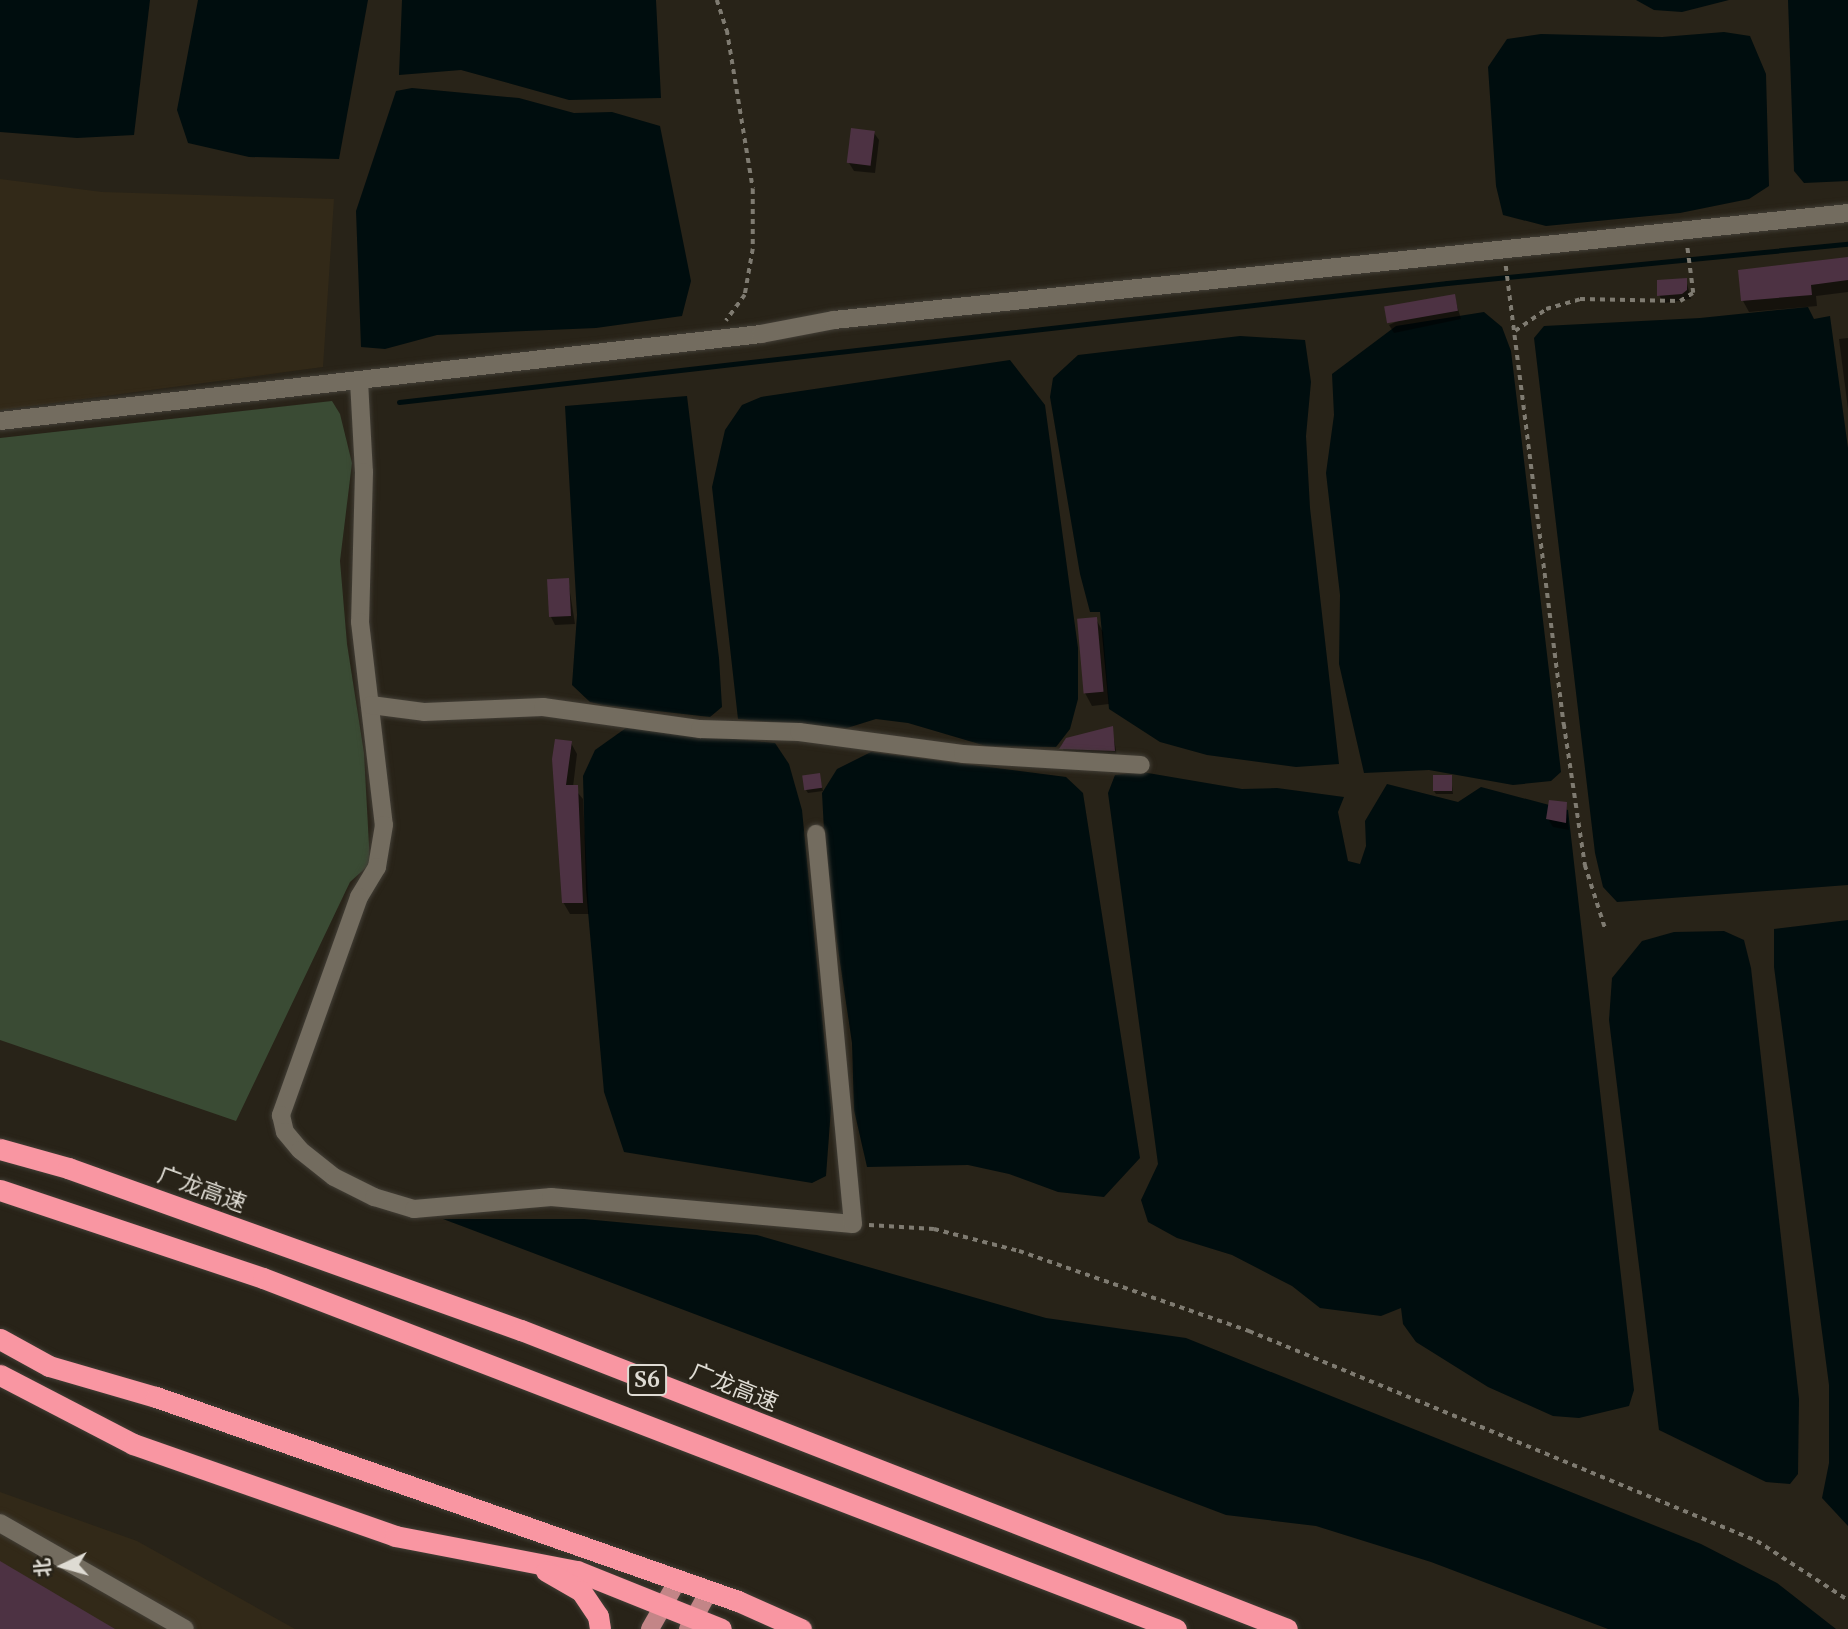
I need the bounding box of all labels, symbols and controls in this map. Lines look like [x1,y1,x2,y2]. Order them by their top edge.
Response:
street label: 广龙高速 [154,1160,250,1218]
street label: 广龙高速 [686,1357,782,1417]
road number: S6 [626,1362,668,1398]
north arrow [28,1531,98,1601]
text: 北 [29,1557,55,1578]

